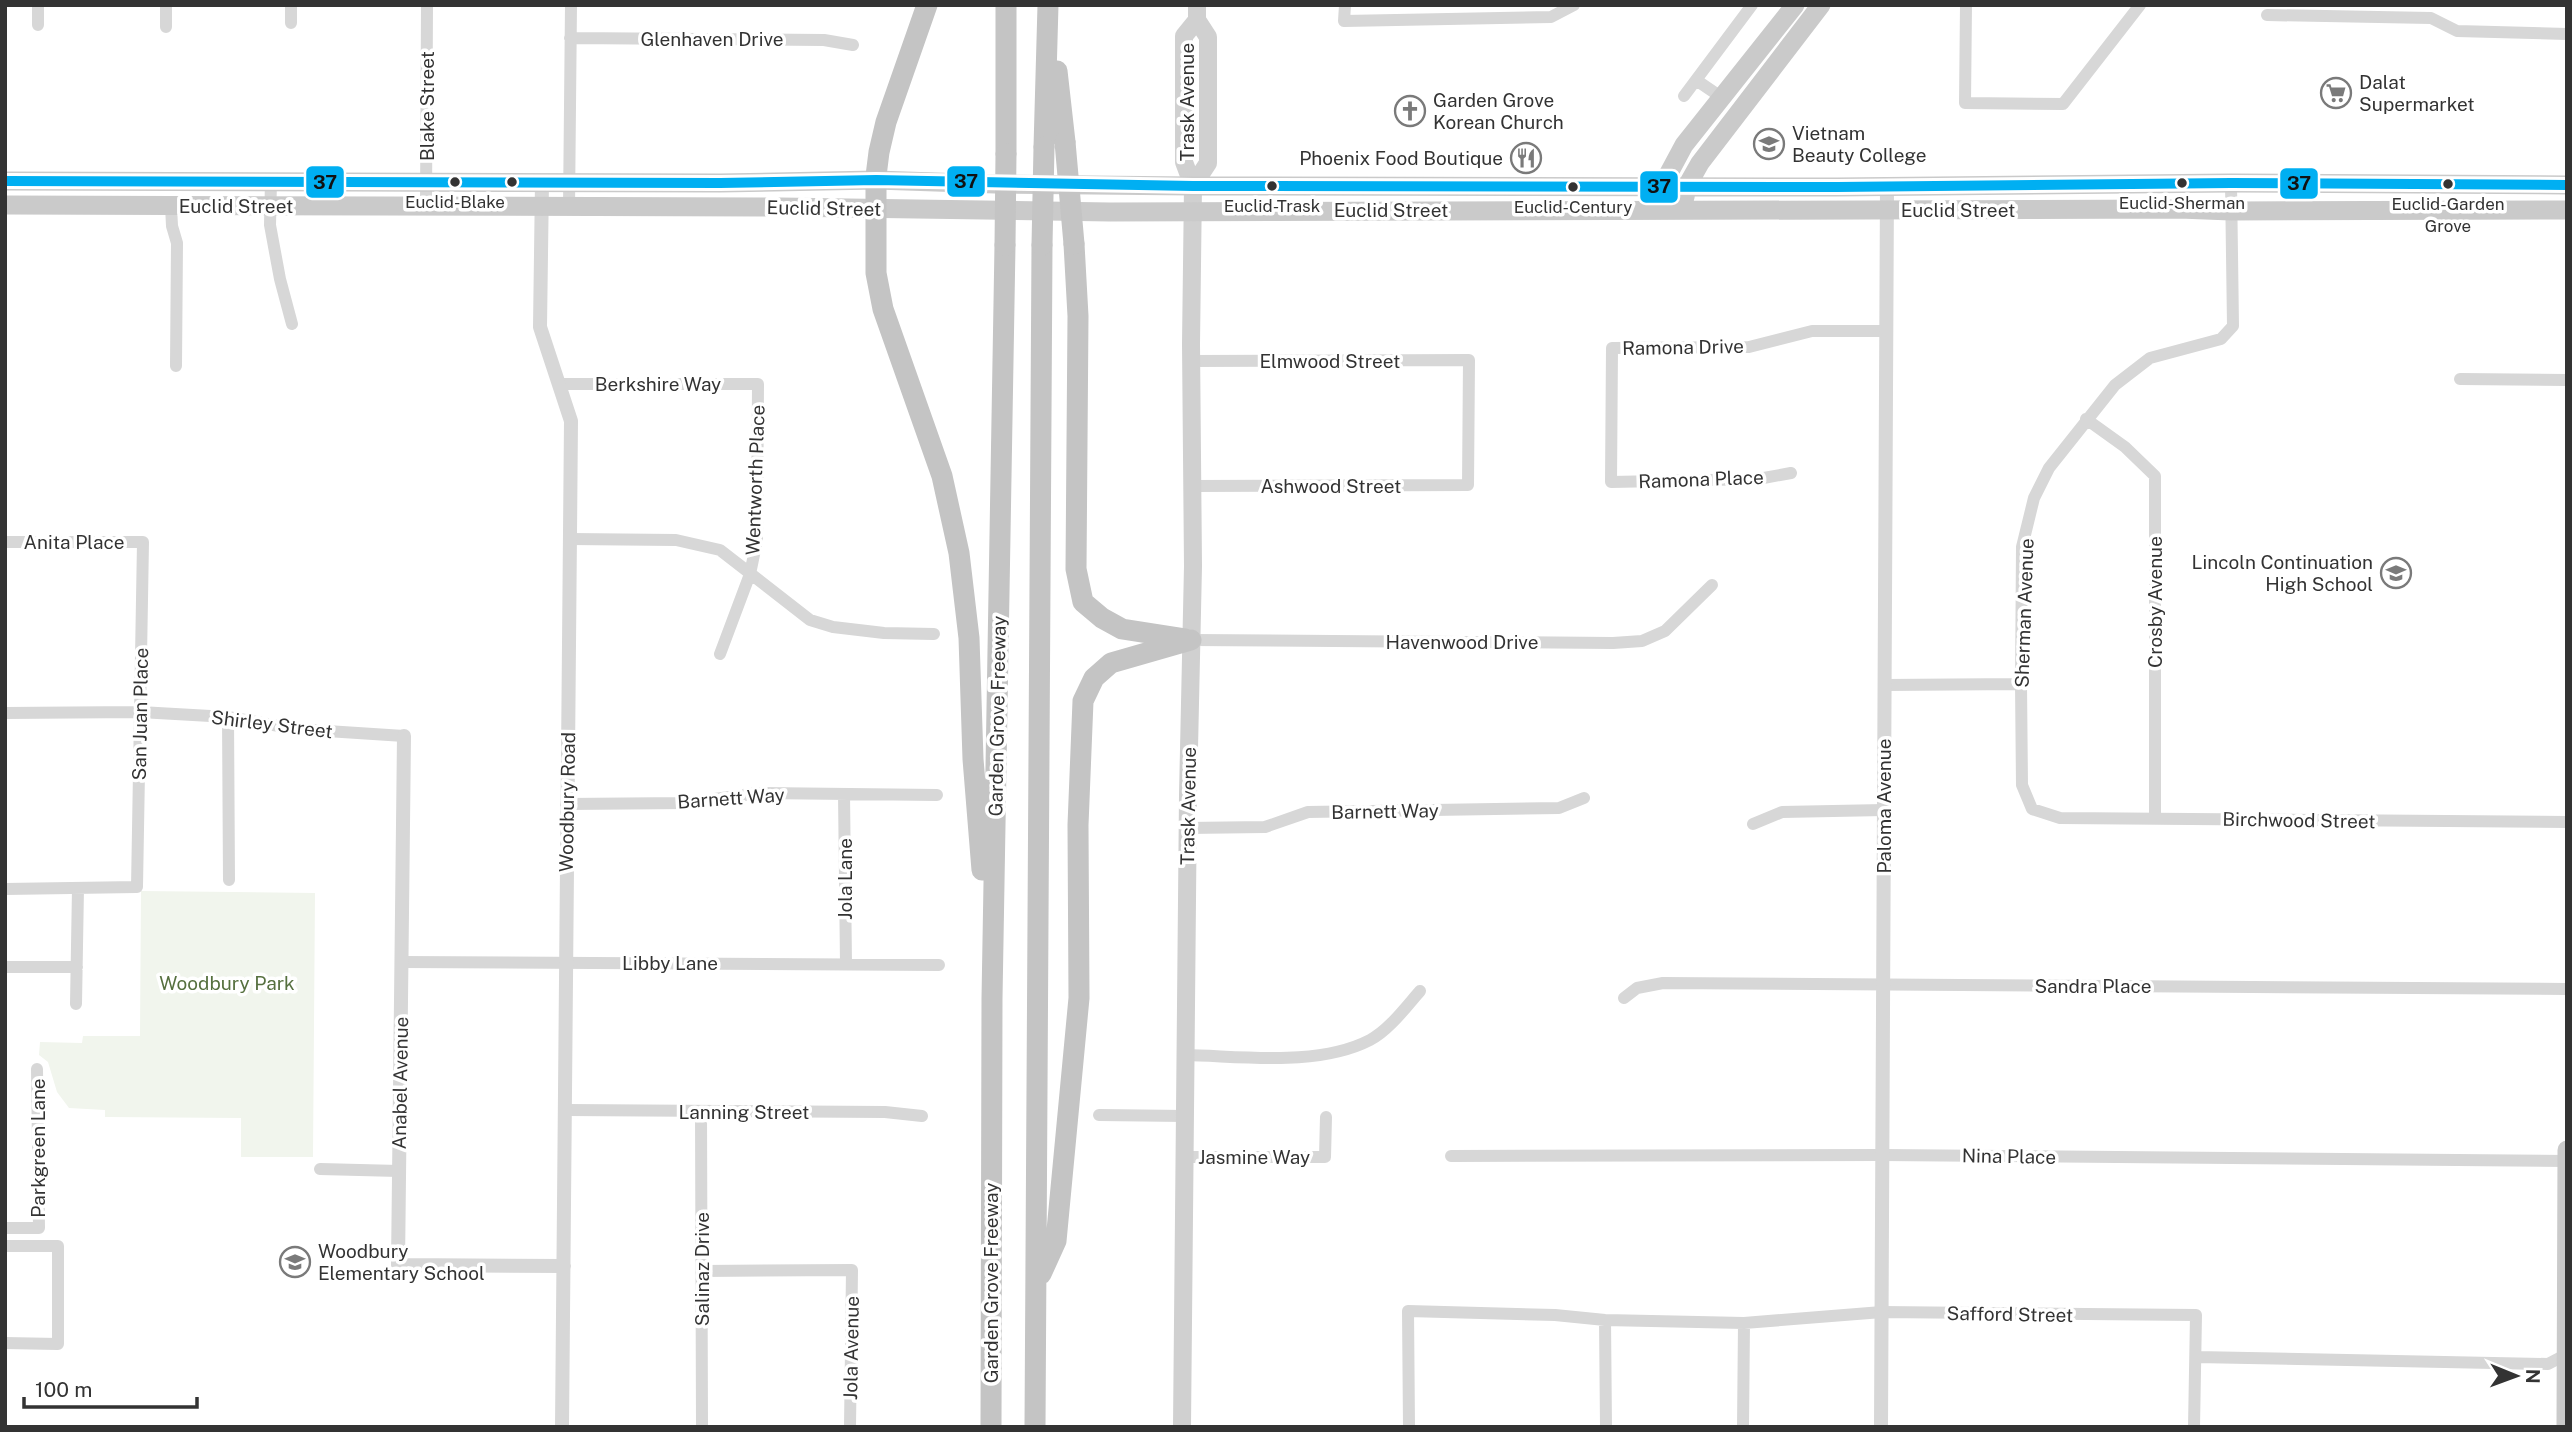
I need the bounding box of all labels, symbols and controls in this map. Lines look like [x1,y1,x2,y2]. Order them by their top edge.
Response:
street label: Glenhaven Drive [640,28,784,50]
street label: Trask Avenue [1176,43,1198,161]
street label: Blake Street [416,51,438,161]
place label: Dalat Supermarket [2359,71,2475,115]
supermarket icon: Dalat Supermarket [2319,76,2353,110]
place label: Garden Grove Korean Church [1433,89,1564,133]
church icon: Garden Grove Korean Church [1393,94,1427,128]
place label: Vietnam Beauty College [1792,122,1927,166]
school or university icon: Vietnam Beauty College [1752,127,1786,161]
restaurant icon: Phoenix Food Boutique [1509,141,1543,175]
place label: Phoenix Food Boutique [1299,147,1503,169]
line badge: 37 [305,165,345,199]
line badge: 37 [946,165,986,198]
line badge: 37 [2279,167,2319,200]
text: 37 [954,170,978,192]
line badge: 37 [1639,170,1679,204]
text: 37 [313,171,337,193]
text: 37 [2287,172,2311,194]
marker: Euclid-Blake [448,175,462,189]
unlabelled marker [505,175,519,189]
text: 37 [1647,175,1671,197]
marker: Euclid-Sherman [2175,176,2189,190]
marker: Euclid-Garden Grove [2441,177,2455,191]
marker: Euclid-Trask [1265,179,1279,193]
marker: Euclid-Century [1566,180,1580,194]
place label: Euclid-Blake [405,192,505,212]
place label: Euclid-Sherman [2119,193,2245,213]
place label: Euclid-Garden Grove [2391,194,2505,236]
street label: Euclid Street [179,195,293,217]
street label: Euclid Street [766,196,882,220]
place label: Euclid-Trask [1224,196,1321,216]
place label: Euclid-Century [1514,197,1632,217]
street label: Euclid Street [1334,199,1448,221]
street label: Euclid Street [1901,199,2015,221]
street label: Ramona Drive [1622,335,1744,359]
street label: Elmwood Street [1260,350,1400,372]
street label: Berkshire Way [595,373,721,395]
street label: Wentworth Place [741,404,769,556]
street label: Ramona Place [1638,466,1764,492]
street label: Ashwood Street [1260,475,1402,497]
street label: Anita Place [24,531,124,553]
street label: Crosby Avenue [2144,536,2166,668]
street label: Sherman Avenue [2010,538,2038,688]
place label: Lincoln Continuation High School [2192,551,2373,595]
school or university icon: Lincoln Continuation High School [2379,556,2413,590]
street label: Garden Grove Freeway [984,615,1010,817]
street label: Havenwood Drive [1385,631,1539,653]
street label: San Juan Place [128,648,152,780]
street label: Shirley Street [210,706,334,742]
street label: Woodbury Road [555,732,579,872]
street label: Paloma Avenue [1873,738,1895,874]
street label: Trask Avenue [1176,747,1200,865]
street label: Barnett Way [677,783,785,813]
street label: Barnett Way [1331,799,1439,823]
street label: Birchwood Street [2222,808,2376,832]
street label: Jola Lane [834,838,856,920]
street label: Libby Lane [622,952,718,974]
park label: Woodbury Park [159,972,295,994]
street label: Sandra Place [2034,975,2152,997]
street label: Anabel Avenue [388,1016,412,1150]
street label: Parkgreen Lane [27,1078,49,1218]
street label: Lanning Street [679,1101,809,1123]
street label: Nina Place [1962,1144,2056,1168]
street label: Jasmine Way [1198,1146,1310,1168]
street label: Garden Grove Freeway [980,1183,1002,1383]
street label: Salinaz Drive [691,1212,713,1326]
place label: Woodbury Elementary School [318,1240,485,1284]
school or university icon: Woodbury Elementary School [278,1245,312,1279]
street label: Jola Avenue [839,1296,863,1400]
street label: Safford Street [1946,1302,2074,1326]
north arrow [2481,1341,2551,1411]
scale bar [24,1366,198,1410]
text: N [2522,1369,2544,1384]
text: 100 m [35,1377,92,1402]

